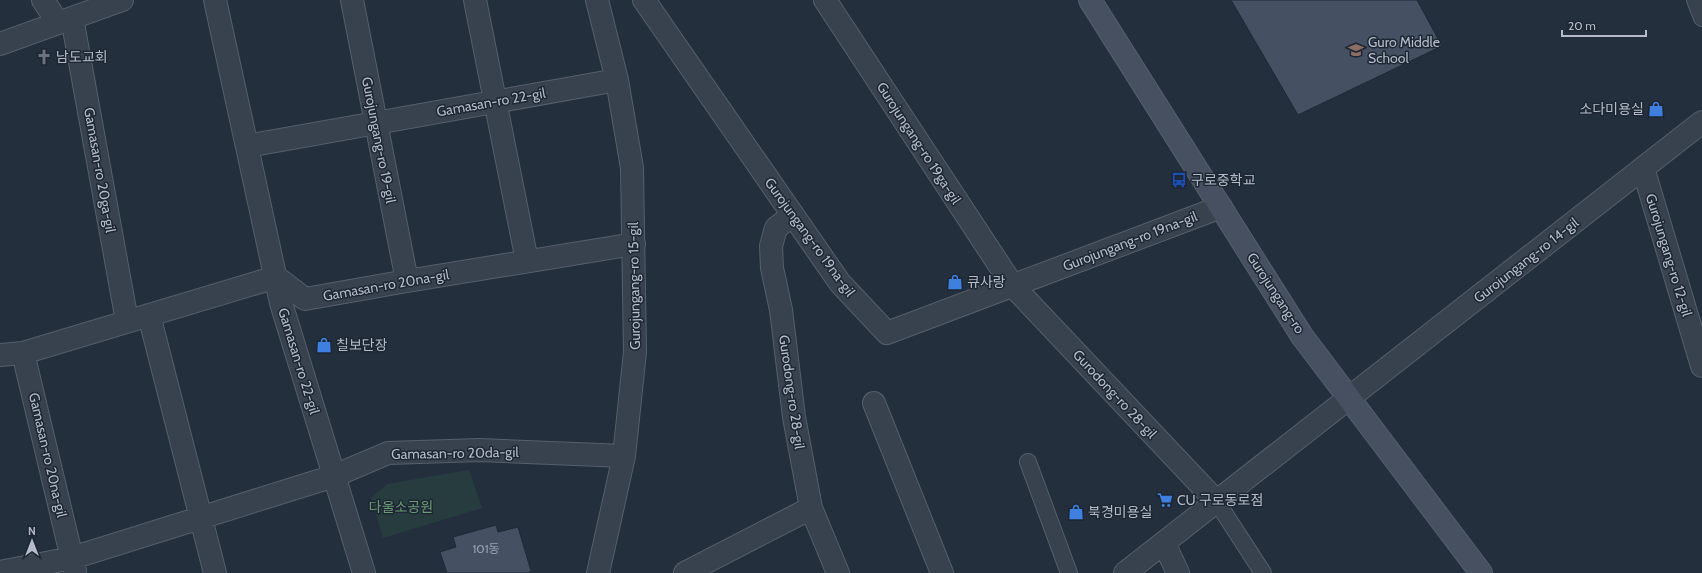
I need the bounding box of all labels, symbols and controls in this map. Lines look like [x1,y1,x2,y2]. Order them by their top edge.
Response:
scale bar [1562,12,1646,38]
text: 20 m [1568,18,1596,33]
place label: Guro Middle School [1368,33,1440,67]
school or university icon: Guro Middle School [1347,41,1365,59]
church icon: 남도교회 [35,48,53,66]
place label: 남도교회 [56,48,108,66]
street label: Gurojungang-ro 19-gil [358,75,400,205]
street label: Gurojungang-ro 19ga-gil [873,79,966,208]
street label: Gamasan-ro 22-gil [435,83,548,120]
place label: 소다미용실 [1580,100,1644,118]
shop icon: 소다미용실 [1647,100,1665,118]
street label: Gamasan-ro 20ga-gil [80,106,120,235]
bus stop icon: 구로중학교 [1170,171,1188,189]
place label: 구로중학교 [1191,171,1256,189]
street label: Gurojungang-ro 19na-gil [761,174,860,301]
street label: Gurojungang-ro 12-gil [1642,191,1696,319]
street label: Gurojungang-ro 19na-gil [1060,207,1201,275]
street label: Gurojungang-ro 14-gil [1470,213,1583,307]
street label: Gurojungang-ro 15-gil [624,221,644,350]
street label: Gurojungang-ro [1243,249,1309,337]
street label: Gamasan-ro 20na-gil [322,265,451,305]
shop icon: 큐사랑 [946,273,964,291]
place label: 큐사랑 [967,273,1006,291]
street label: Gamasan-ro 22-gil [274,306,324,417]
street label: Gurodong-ro 28-gil [775,334,809,451]
shop icon: 칠보단장 [315,336,333,354]
place label: 칠보단장 [336,336,388,354]
street label: Gurodong-ro 28-gil [1069,346,1161,443]
street label: Gamasan-ro 20na-gil [25,391,71,520]
street label: Gamasan-ro 20da-gil [391,443,520,463]
supermarket icon: CU 구로동로점 [1156,491,1174,509]
place label: CU 구로동로점 [1177,491,1263,509]
park label: 다울소공원 [369,498,433,516]
shop icon: 북경미용실 [1067,503,1085,521]
place label: 북경미용실 [1088,503,1152,521]
north arrow [12,521,52,561]
text: N [28,524,36,538]
house number: 101동 [472,541,500,556]

